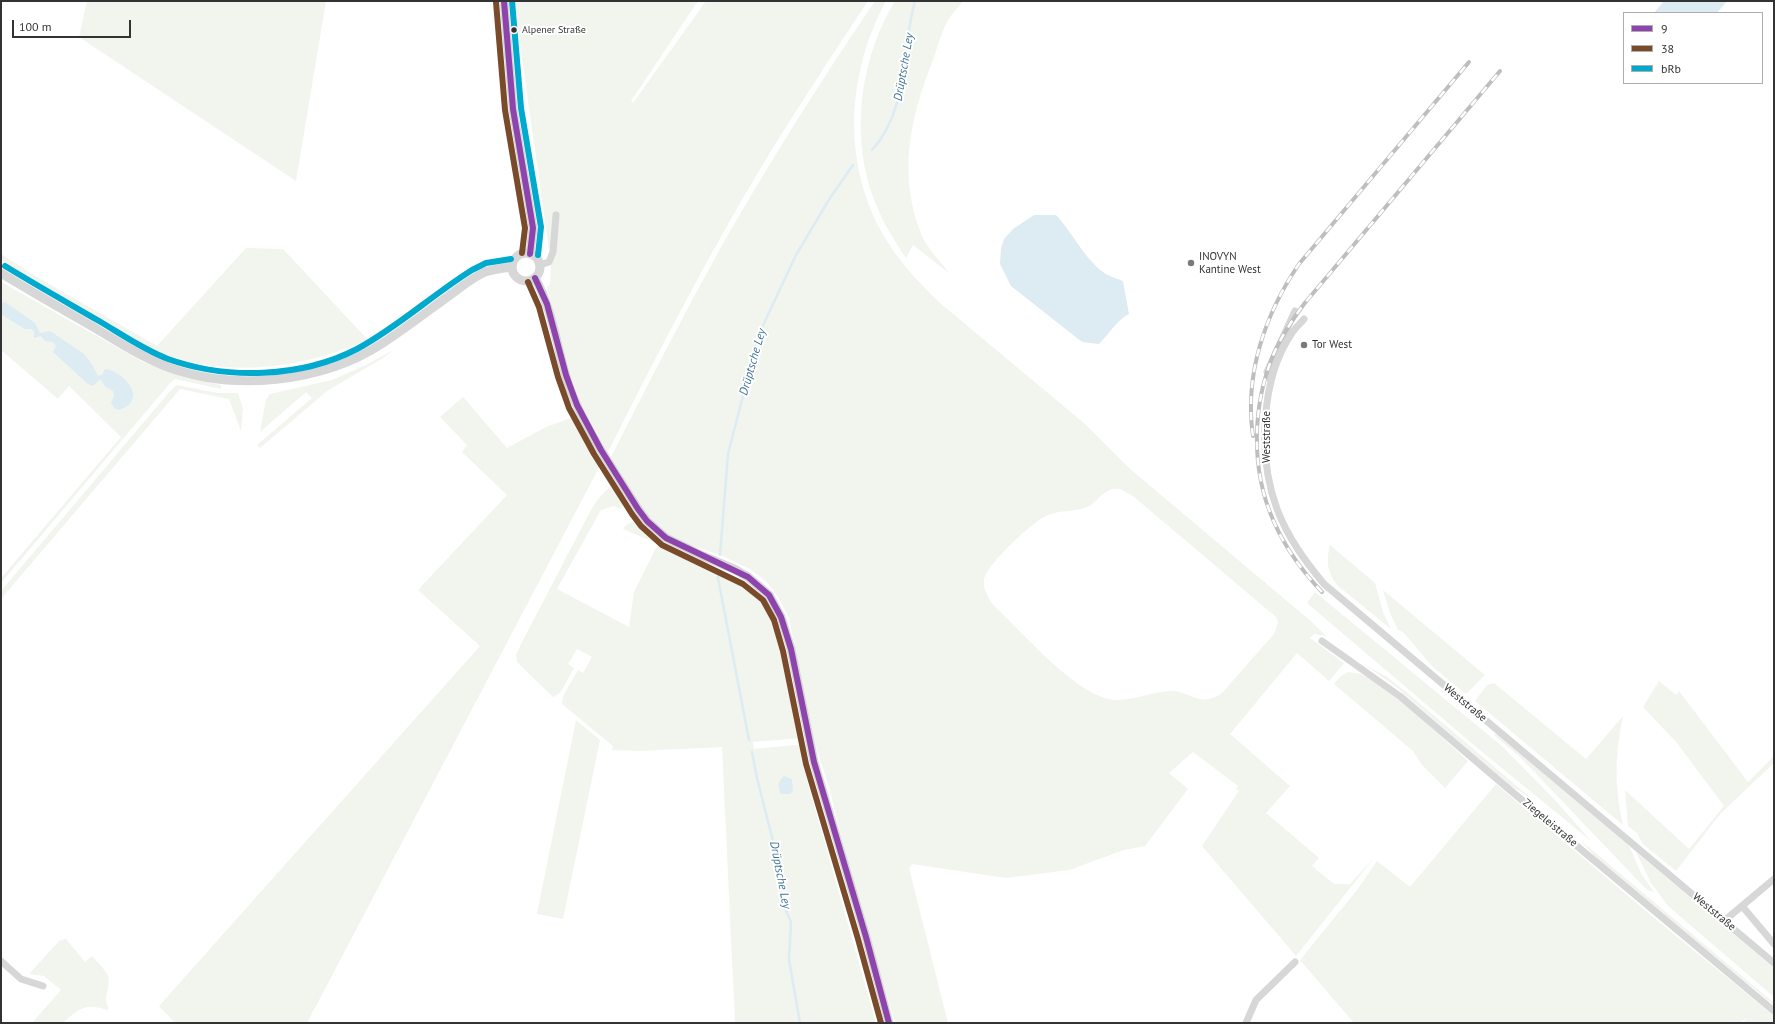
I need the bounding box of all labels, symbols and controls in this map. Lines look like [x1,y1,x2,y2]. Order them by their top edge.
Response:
scale bar [14,12,133,38]
legend [1623,12,1763,84]
text: 100 m [19,19,52,34]
text: 9 [1661,21,1668,36]
place label: Alpener Straße [522,24,586,36]
marker: Alpener Straße [509,25,519,35]
water label: Drüptsche Ley [891,32,917,102]
text: 38 [1661,41,1674,56]
text: bRb [1661,61,1681,76]
place label: INOVYN Kantine West [1199,250,1261,276]
marker: INOVYN Kantine West [1186,258,1196,268]
water label: Drüptsche Ley [737,327,769,397]
place label: Tor West [1312,338,1352,352]
marker: Tor West [1299,340,1309,350]
street label: Weststraße [1260,411,1274,463]
street label: Weststraße [1441,681,1489,725]
street label: Ziegeleistraße [1520,796,1580,850]
water label: Drüptsche Ley [766,840,794,910]
street label: Weststraße [1690,890,1738,934]

